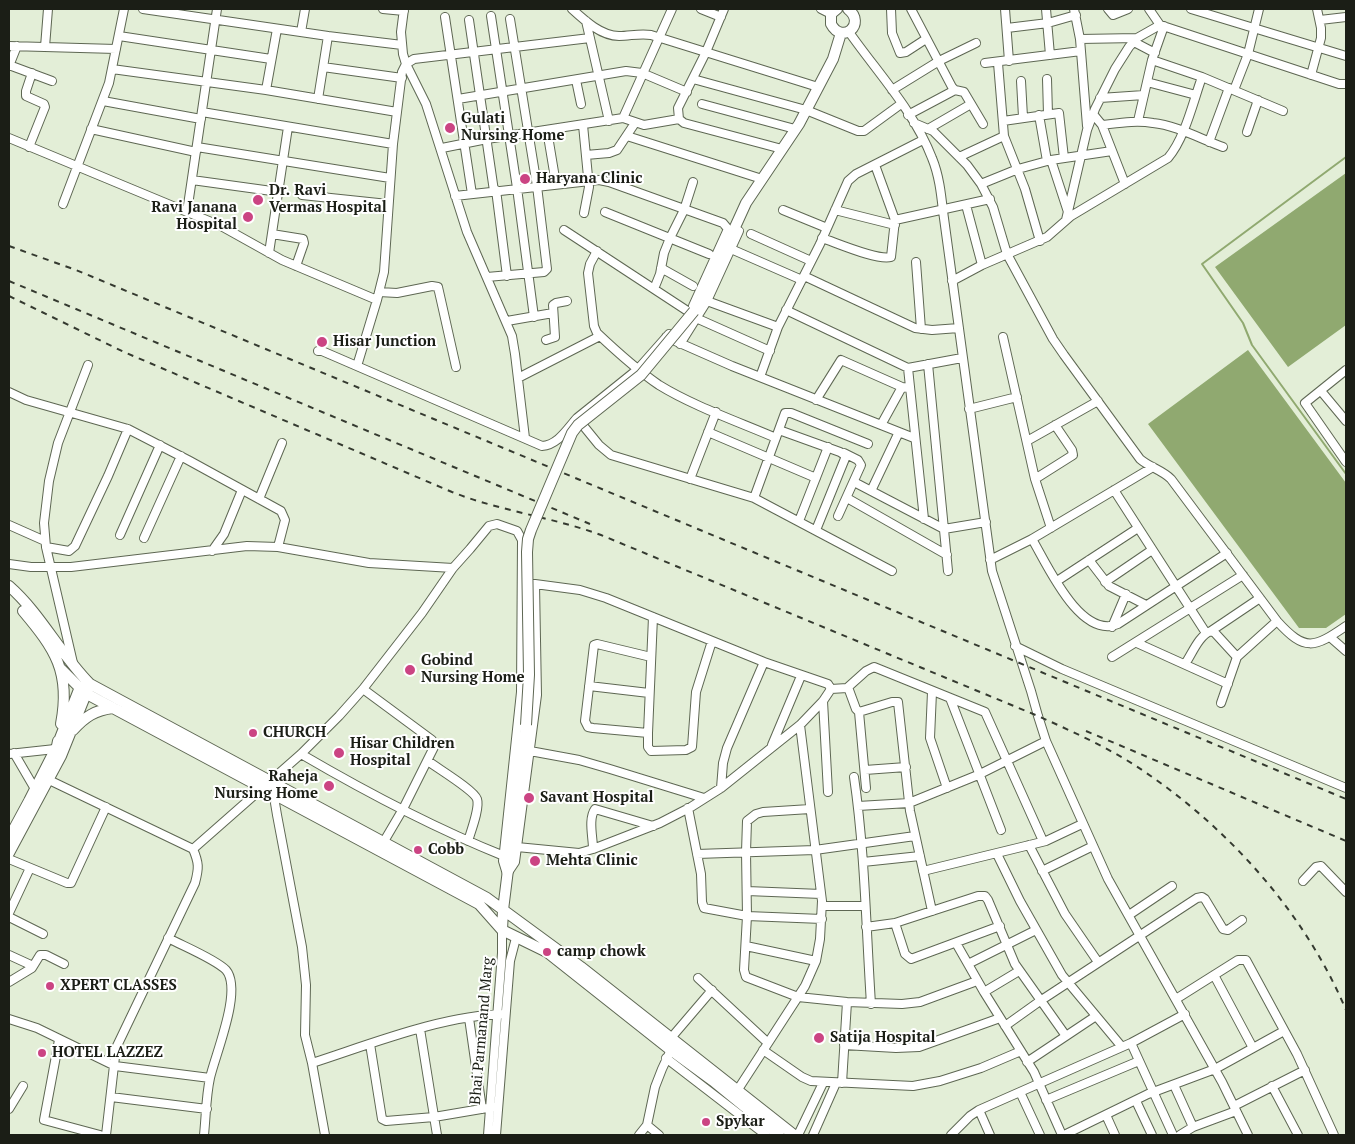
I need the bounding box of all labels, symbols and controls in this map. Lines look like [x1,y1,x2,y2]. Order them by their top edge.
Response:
place label: Gulati Nursing Home [461,110,564,145]
marker: Gulati Nursing Home [443,121,457,135]
place label: Haryana Clinic [536,170,642,188]
marker: Haryana Clinic [518,172,532,186]
place label: Dr. Ravi Vermas Hospital [269,182,387,217]
marker: Dr. Ravi Vermas Hospital [251,193,265,207]
place label: Ravi Janana Hospital [151,199,237,234]
marker: Ravi Janana Hospital [241,210,255,224]
place label: Hisar Junction [333,333,436,351]
marker: Hisar Junction [315,335,329,349]
place label: Gobind Nursing Home [421,652,524,687]
marker: Gobind Nursing Home [403,663,417,677]
place label: CHURCH [263,724,326,742]
marker: CHURCH [247,727,259,739]
place label: Hisar Children Hospital [350,735,455,770]
marker: Hisar Children Hospital [332,746,346,760]
place label: Raheja Nursing Home [215,768,318,803]
marker: Raheja Nursing Home [322,779,336,793]
place label: Savant Hospital [540,789,654,807]
marker: Savant Hospital [522,791,536,805]
place label: Cobb [428,841,464,859]
marker: Cobb [412,844,424,856]
place label: Mehta Clinic [546,852,638,870]
marker: Mehta Clinic [528,854,542,868]
place label: camp chowk [557,943,646,961]
marker: camp chowk [541,946,553,958]
street label: Bhai Parmanand Marg [467,956,497,1106]
place label: XPERT CLASSES [60,977,177,995]
marker: XPERT CLASSES [44,980,56,992]
place label: Satija Hospital [830,1029,936,1047]
marker: Satija Hospital [812,1031,826,1045]
place label: HOTEL LAZZEZ [52,1044,163,1062]
marker: HOTEL LAZZEZ [36,1047,48,1059]
place label: Spykar [716,1113,765,1131]
marker: Spykar [700,1116,712,1128]

